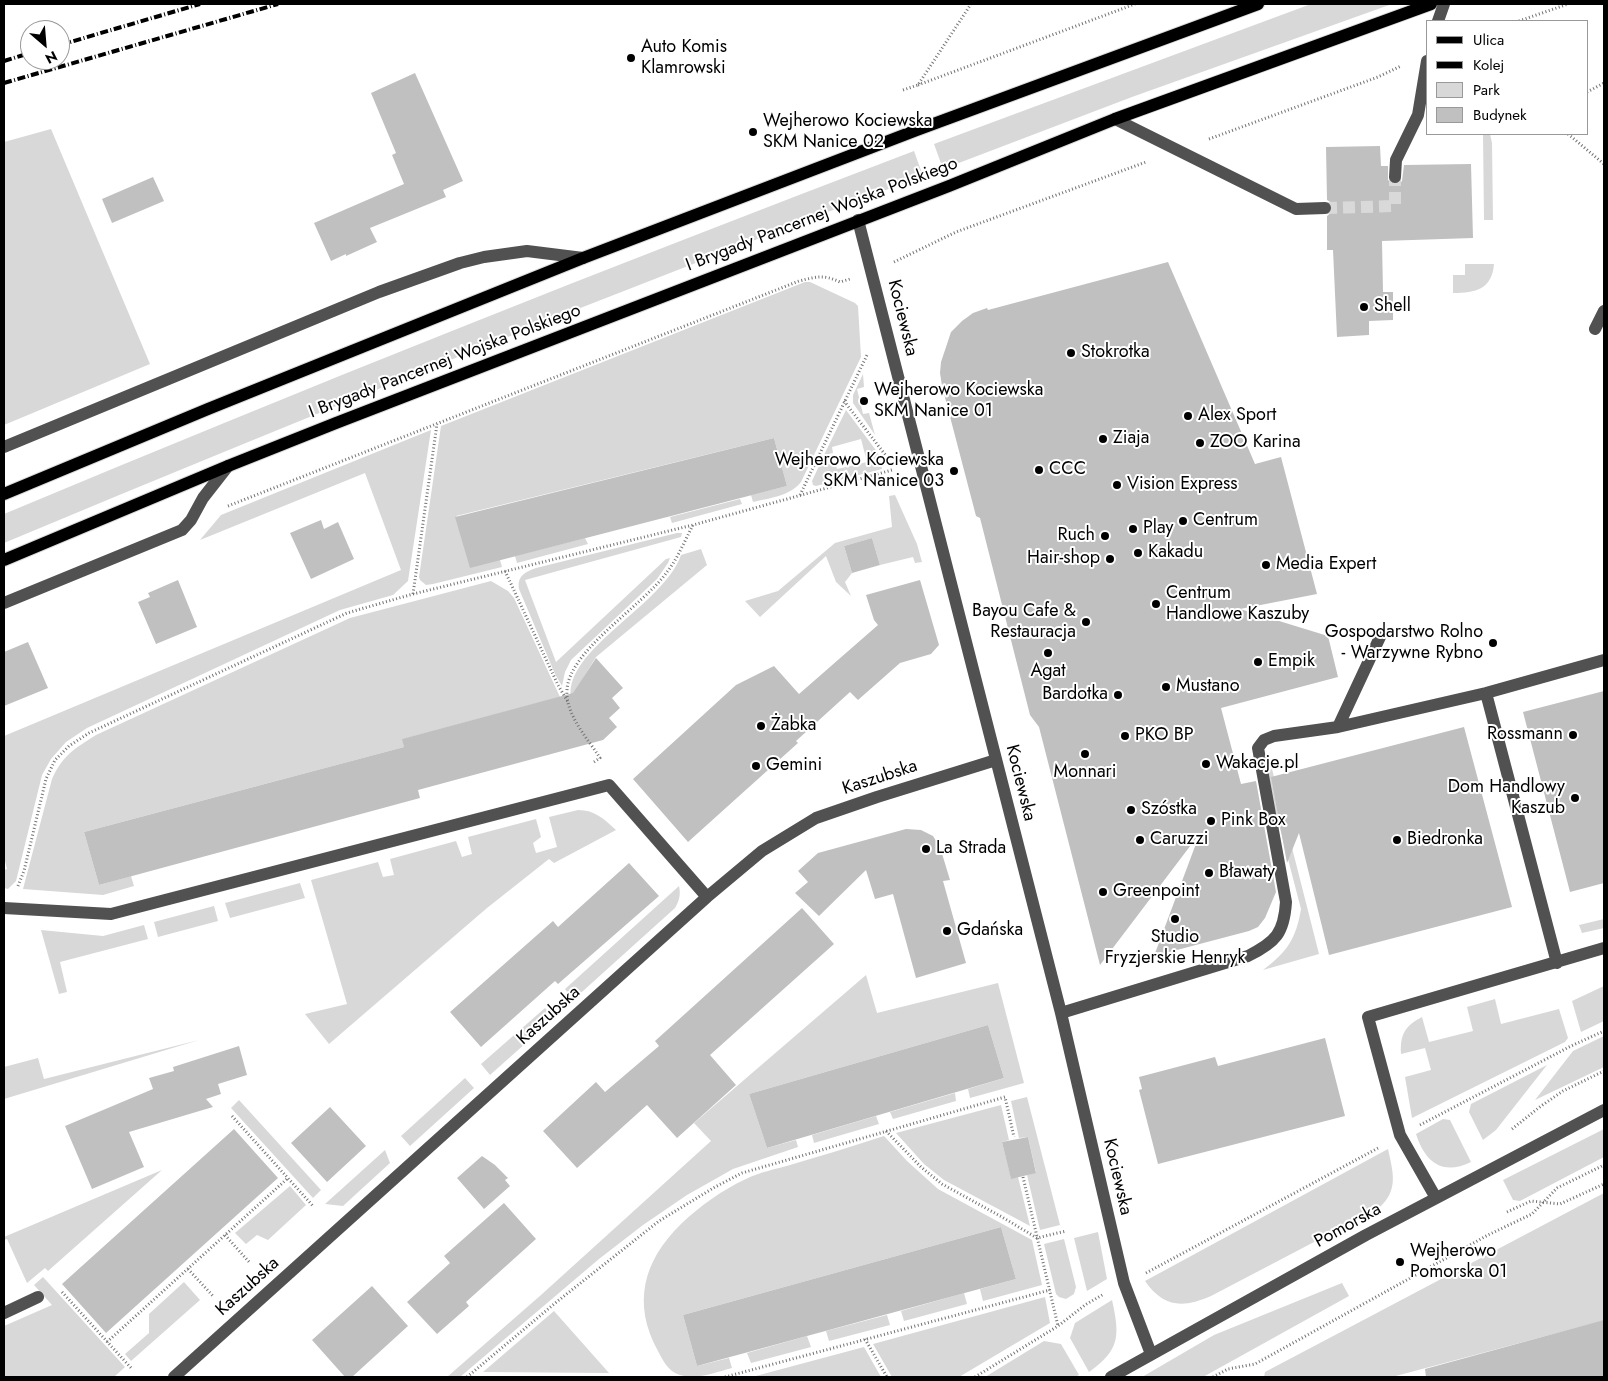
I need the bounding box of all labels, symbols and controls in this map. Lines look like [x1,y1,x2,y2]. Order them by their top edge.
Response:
north arrow [20,20,70,70]
legend [1426,20,1588,135]
text: Ulica [1473,29,1504,51]
place label: Auto Komis Klamrowski [641,37,727,80]
text: N [42,46,61,69]
marker: Auto Komis Klamrowski [625,52,637,64]
text: Kolej [1473,54,1504,76]
text: Park [1473,79,1500,101]
text: Budynek [1473,104,1527,126]
place label: Wejherowo Kociewska SKM Nanice 02 [763,111,932,154]
marker: Wejherowo Kociewska SKM Nanice 02 [747,126,759,138]
street label: I Brygady Pancernej Wojska Polskiego [683,153,961,277]
street label: Kociewska [882,278,922,358]
place label: Shell [1374,296,1411,318]
street label: I Brygady Pancernej Wojska Polskiego [306,300,584,424]
marker: Shell [1358,301,1370,313]
place label: Stokrotka [1081,342,1150,364]
marker: Stokrotka [1065,347,1077,359]
place label: Wejherowo Kociewska SKM Nanice 01 [874,380,1043,422]
marker: Wejherowo Kociewska SKM Nanice 01 [858,395,870,407]
place label: Alex Sport [1198,405,1276,427]
marker: Alex Sport [1182,410,1194,422]
place label: Ziaja [1113,428,1149,450]
place label: ZOO Karina [1210,432,1301,454]
marker: Ziaja [1097,433,1109,445]
marker: ZOO Karina [1194,437,1206,449]
place label: Wejherowo Kociewska SKM Nanice 03 [775,450,944,492]
place label: CCC [1049,459,1086,481]
marker: CCC [1033,464,1045,476]
marker: Wejherowo Kociewska SKM Nanice 03 [948,465,960,477]
place label: Vision Express [1127,474,1238,496]
marker: Vision Express [1111,479,1123,491]
place label: Centrum [1193,510,1258,532]
marker: Centrum [1177,515,1189,527]
place label: Play [1143,518,1173,540]
marker: Play [1127,523,1139,535]
place label: Ruch [1057,525,1095,547]
marker: Ruch [1099,530,1111,542]
place label: Kakadu [1148,542,1203,564]
marker: Kakadu [1132,547,1144,559]
place label: Hair-shop [1027,548,1100,570]
marker: Hair-shop [1104,553,1116,565]
place label: Media Expert [1276,554,1376,576]
marker: Media Expert [1260,559,1272,571]
place label: Centrum Handlowe Kaszuby [1166,583,1309,626]
marker: Centrum Handlowe Kaszuby [1150,598,1162,610]
place label: Bayou Cafe & Restauracja [972,601,1076,644]
marker: Bayou Cafe & Restauracja [1080,616,1092,628]
place label: Gospodarstwo Rolno - Warzywne Rybno [1325,622,1483,664]
marker: Gospodarstwo Rolno - Warzywne Rybno [1487,637,1499,649]
marker: Agat [1042,647,1054,659]
place label: Empik [1268,651,1315,673]
marker: Empik [1252,656,1264,668]
place label: Agat [1030,661,1066,683]
place label: Mustano [1176,676,1240,698]
marker: Mustano [1160,681,1172,693]
place label: Bardotka [1042,684,1108,706]
marker: Bardotka [1112,689,1124,701]
place label: Żabka [771,715,816,737]
marker: Żabka [755,720,767,732]
place label: Rossmann [1487,724,1563,746]
place label: PKO BP [1135,725,1194,747]
marker: Rossmann [1567,729,1579,741]
marker: PKO BP [1119,730,1131,742]
street label: Kociewska [1000,743,1040,823]
marker: Monnari [1079,748,1091,760]
place label: Wakacje.pl [1216,753,1299,775]
place label: Gemini [766,755,822,777]
street label: Kaszubska [840,756,920,800]
marker: Wakacje.pl [1200,758,1212,770]
marker: Gemini [750,760,762,772]
place label: Monnari [1054,762,1116,784]
place label: Dom Handlowy Kaszub [1448,777,1565,820]
marker: Dom Handlowy Kaszub [1569,792,1581,804]
place label: Szóstka [1141,799,1197,821]
marker: Szóstka [1125,804,1137,816]
place label: Pink Box [1221,810,1285,832]
marker: Pink Box [1205,815,1217,827]
place label: Caruzzi [1150,829,1208,851]
place label: Biedronka [1407,829,1483,851]
marker: Caruzzi [1134,834,1146,846]
marker: Biedronka [1391,834,1403,846]
place label: La Strada [936,838,1006,860]
marker: La Strada [920,843,932,855]
place label: Bławaty [1219,862,1275,884]
marker: Bławaty [1203,867,1215,879]
place label: Greenpoint [1113,881,1199,903]
marker: Greenpoint [1097,886,1109,898]
marker: Studio Fryzjerskie Henryk [1169,913,1181,925]
place label: Gdańska [957,920,1023,942]
marker: Gdańska [941,925,953,937]
place label: Studio Fryzjerskie Henryk [1105,927,1245,970]
street label: Kaszubska [513,982,585,1050]
street label: Kociewska [1098,1137,1136,1217]
street label: Pomorska [1311,1199,1385,1253]
place label: Wejherowo Pomorska 01 [1410,1241,1507,1284]
street label: Kaszubska [212,1253,284,1321]
marker: Wejherowo Pomorska 01 [1394,1256,1406,1268]

